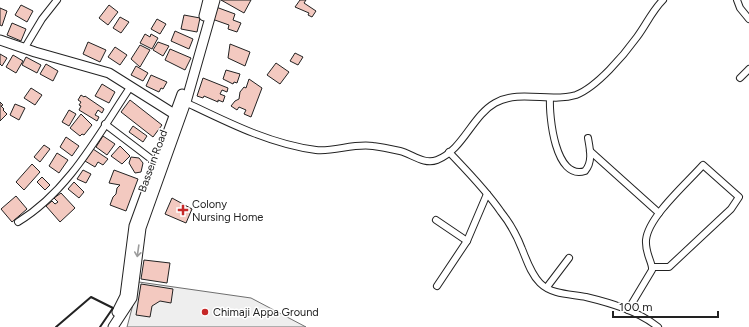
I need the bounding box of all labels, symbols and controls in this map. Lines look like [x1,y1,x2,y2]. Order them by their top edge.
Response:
street label: Bassein Road [136,128,170,194]
place label: Colony Nursing Home [192,198,263,224]
marker: Colony Nursing Home [177,204,189,216]
one-way arrow [134,244,142,257]
scale bar [613,293,718,319]
text: 100 m [619,300,653,314]
place label: Chimaji Appa Ground [213,306,319,319]
marker: Chimaji Appa Ground [200,307,210,317]

